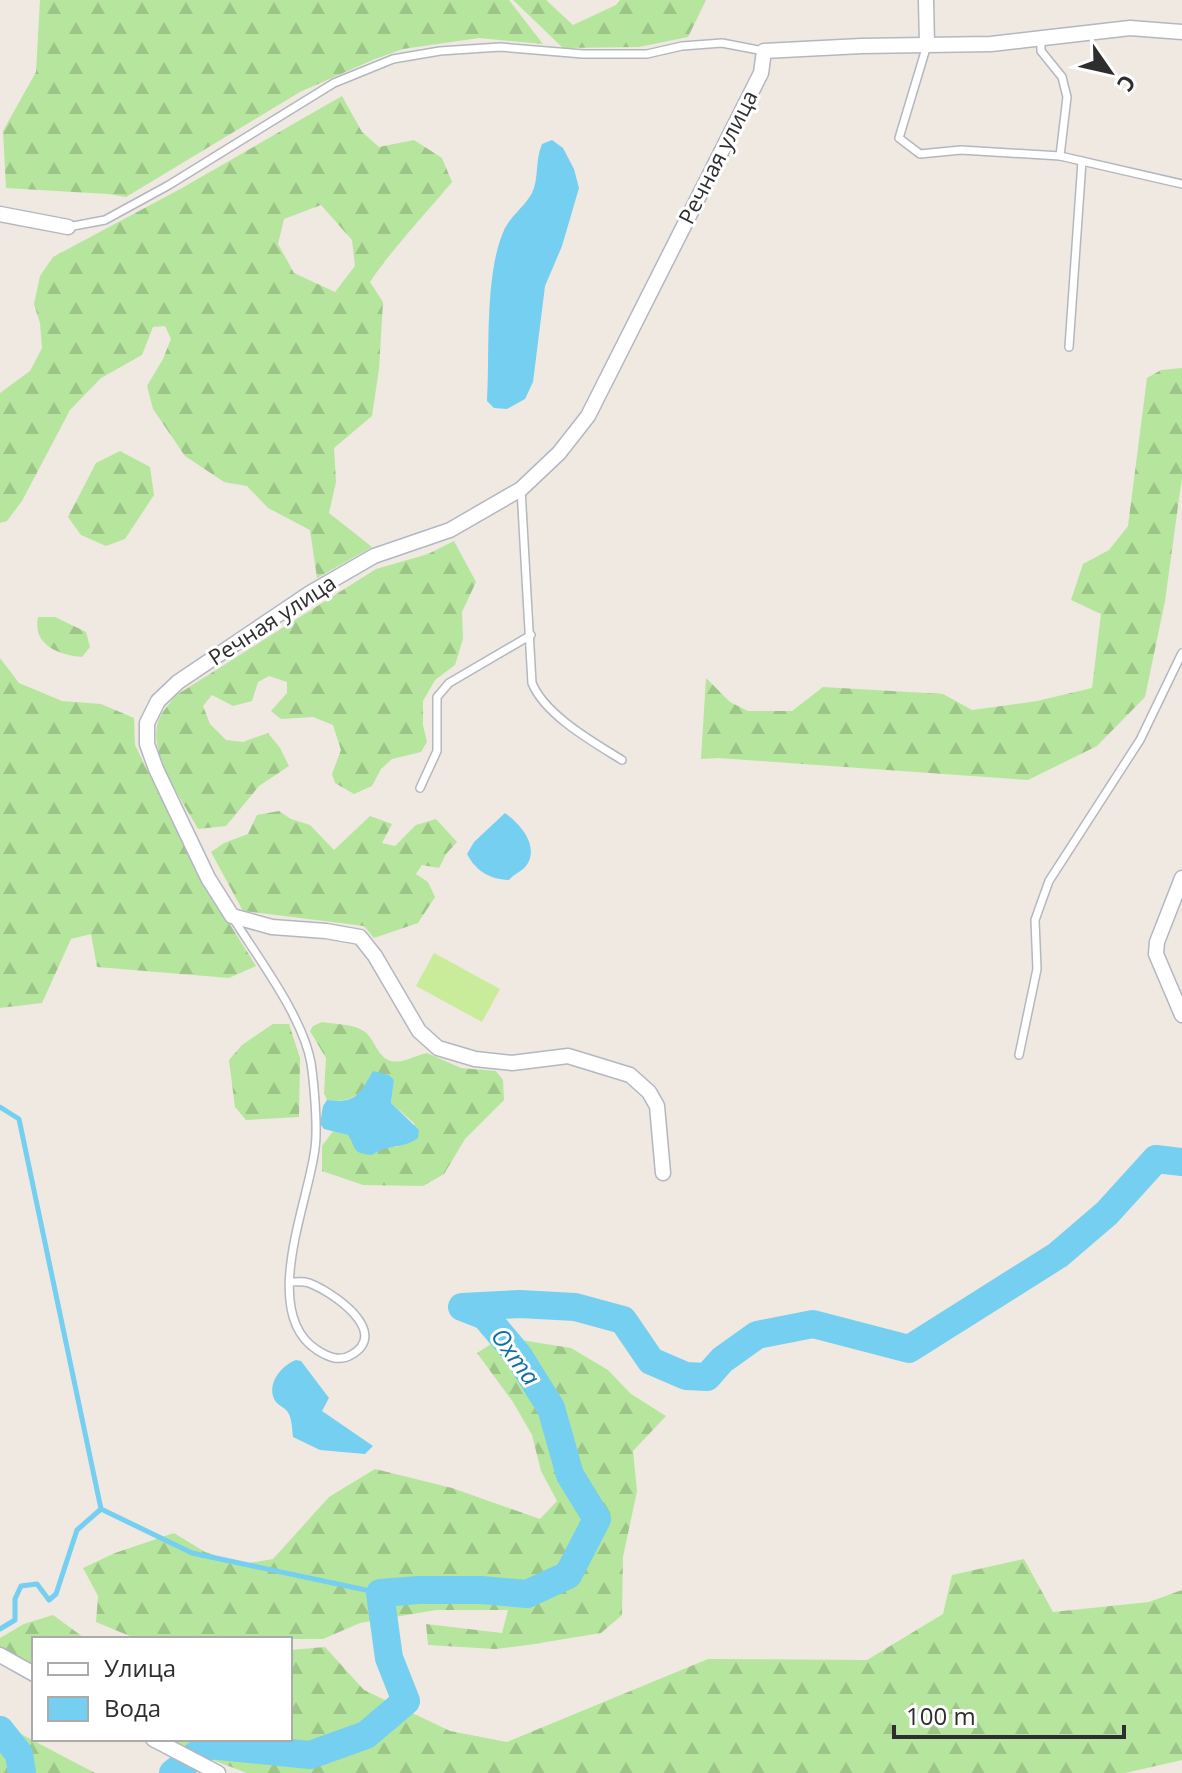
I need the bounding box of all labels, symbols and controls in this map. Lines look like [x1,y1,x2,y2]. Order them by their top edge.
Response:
north arrow [1070,32,1150,112]
text: С [1111,70,1144,98]
street label: Речная улица [670,84,764,229]
street label: Речная улица [202,567,341,672]
water label: Охта [484,1321,548,1392]
legend [32,1637,292,1741]
text: Улица [104,1651,176,1684]
scale bar [894,1689,1124,1739]
text: Вода [104,1691,161,1724]
text: 100 m [906,1699,976,1732]

